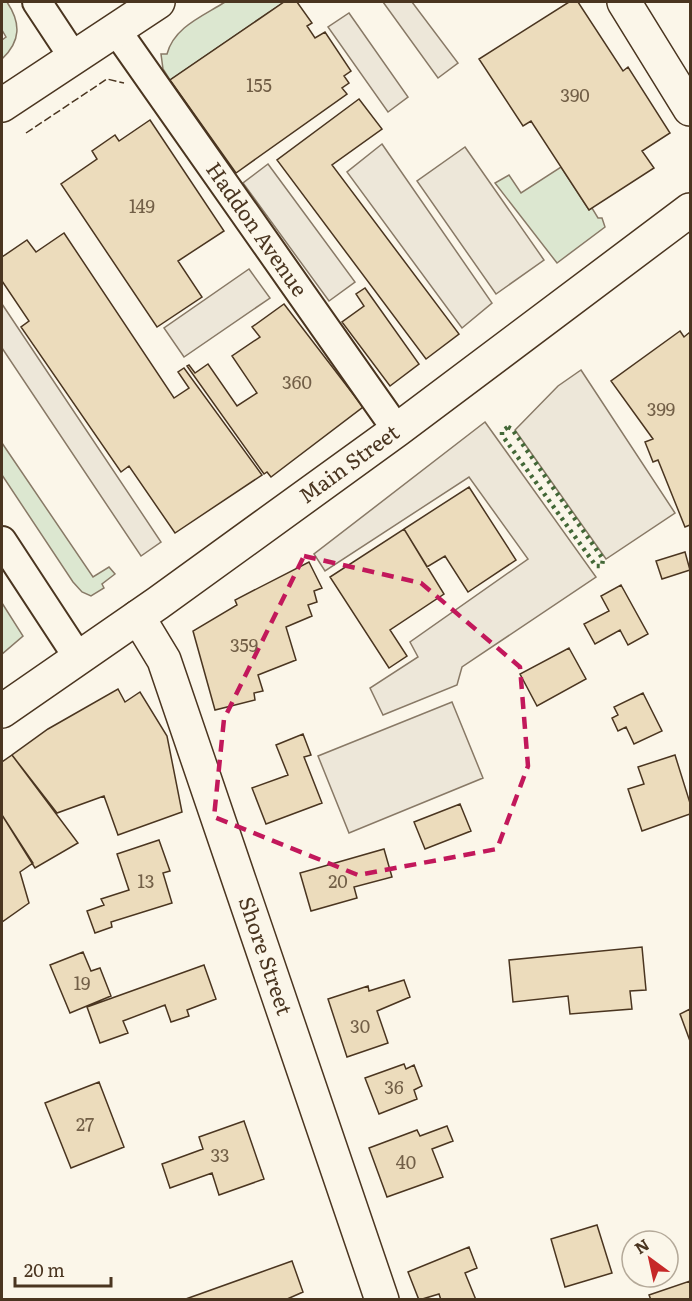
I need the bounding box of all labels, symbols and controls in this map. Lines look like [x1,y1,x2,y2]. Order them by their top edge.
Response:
house number: 155 [246,71,272,98]
house number: 390 [560,81,590,108]
street label: Haddon Avenue [200,155,316,302]
house number: 149 [129,192,155,219]
house number: 360 [282,368,312,395]
house number: 399 [647,395,675,422]
street label: Main Street [291,415,405,509]
house number: 359 [230,631,258,658]
house number: 13 [137,867,155,894]
house number: 20 [328,867,348,894]
street label: Shore Street [233,892,302,1019]
house number: 19 [74,969,90,996]
house number: 30 [350,1012,370,1039]
house number: 36 [384,1073,404,1100]
house number: 27 [76,1110,94,1137]
house number: 33 [211,1141,229,1168]
house number: 40 [396,1148,416,1175]
north arrow [620,1229,680,1289]
text: N [629,1232,653,1259]
scale bar [15,1250,111,1288]
text: 20 m [24,1256,65,1283]

